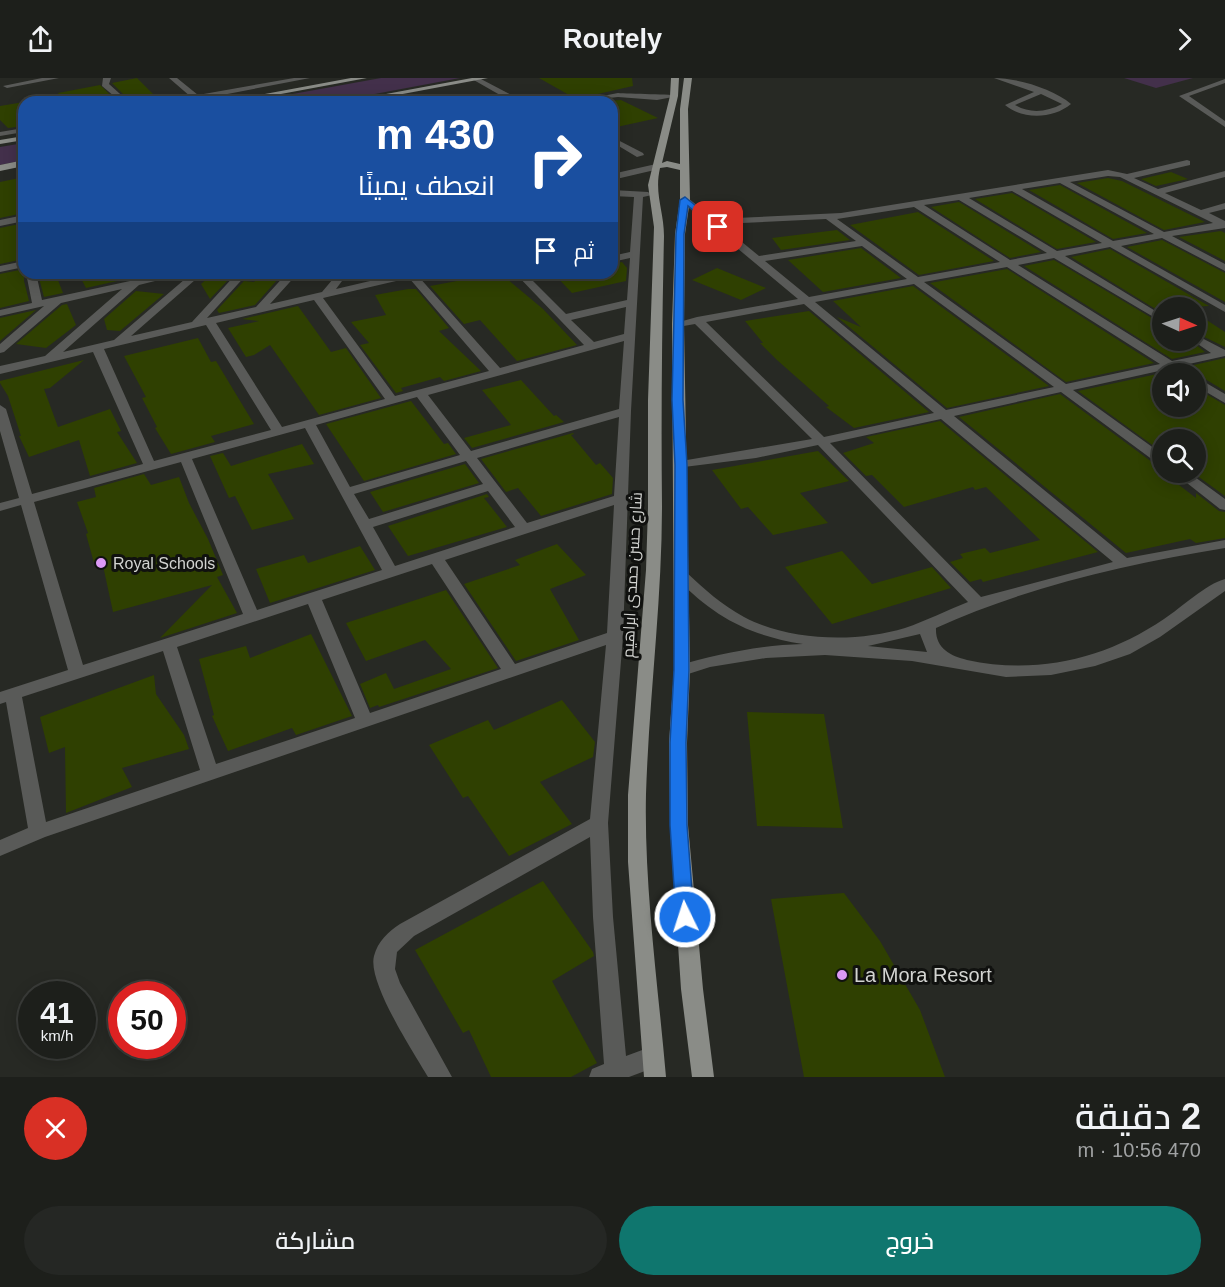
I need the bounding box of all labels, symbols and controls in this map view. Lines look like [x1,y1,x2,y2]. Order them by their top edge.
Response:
icon: share [24,23,57,56]
icon: forward [1168,23,1201,56]
text: Routely [563,24,662,54]
text: 430 m [376,111,495,158]
icon: right [516,120,594,198]
text: انعطف يمينًا [358,171,495,201]
pin [692,201,743,252]
icon: arrive [701,210,734,243]
icon: arrive [529,234,562,267]
text: ثم [574,239,594,264]
north arrow [1152,297,1206,351]
map controls [1152,297,1206,483]
button: sound [1152,363,1206,417]
button: search [1152,429,1206,483]
street label: شارع حسن حمدى ابراهيم [619,492,648,659]
place label: Royal Schools [113,555,215,572]
marker: Royal Schools [94,556,108,570]
position arrow [653,885,717,949]
place label: La Mora Resort [854,964,992,986]
marker: La Mora Resort [835,968,849,982]
speed limit sign: 50 [108,981,186,1059]
text: 41 [40,996,74,1029]
text: km/h [41,1027,73,1044]
text: 2 دقيقة [1075,1096,1201,1137]
button: close [24,1097,87,1160]
text: 470 m · 10:56 [1078,1139,1201,1161]
button: مشاركة [24,1206,607,1275]
button: خروج [619,1206,1201,1275]

